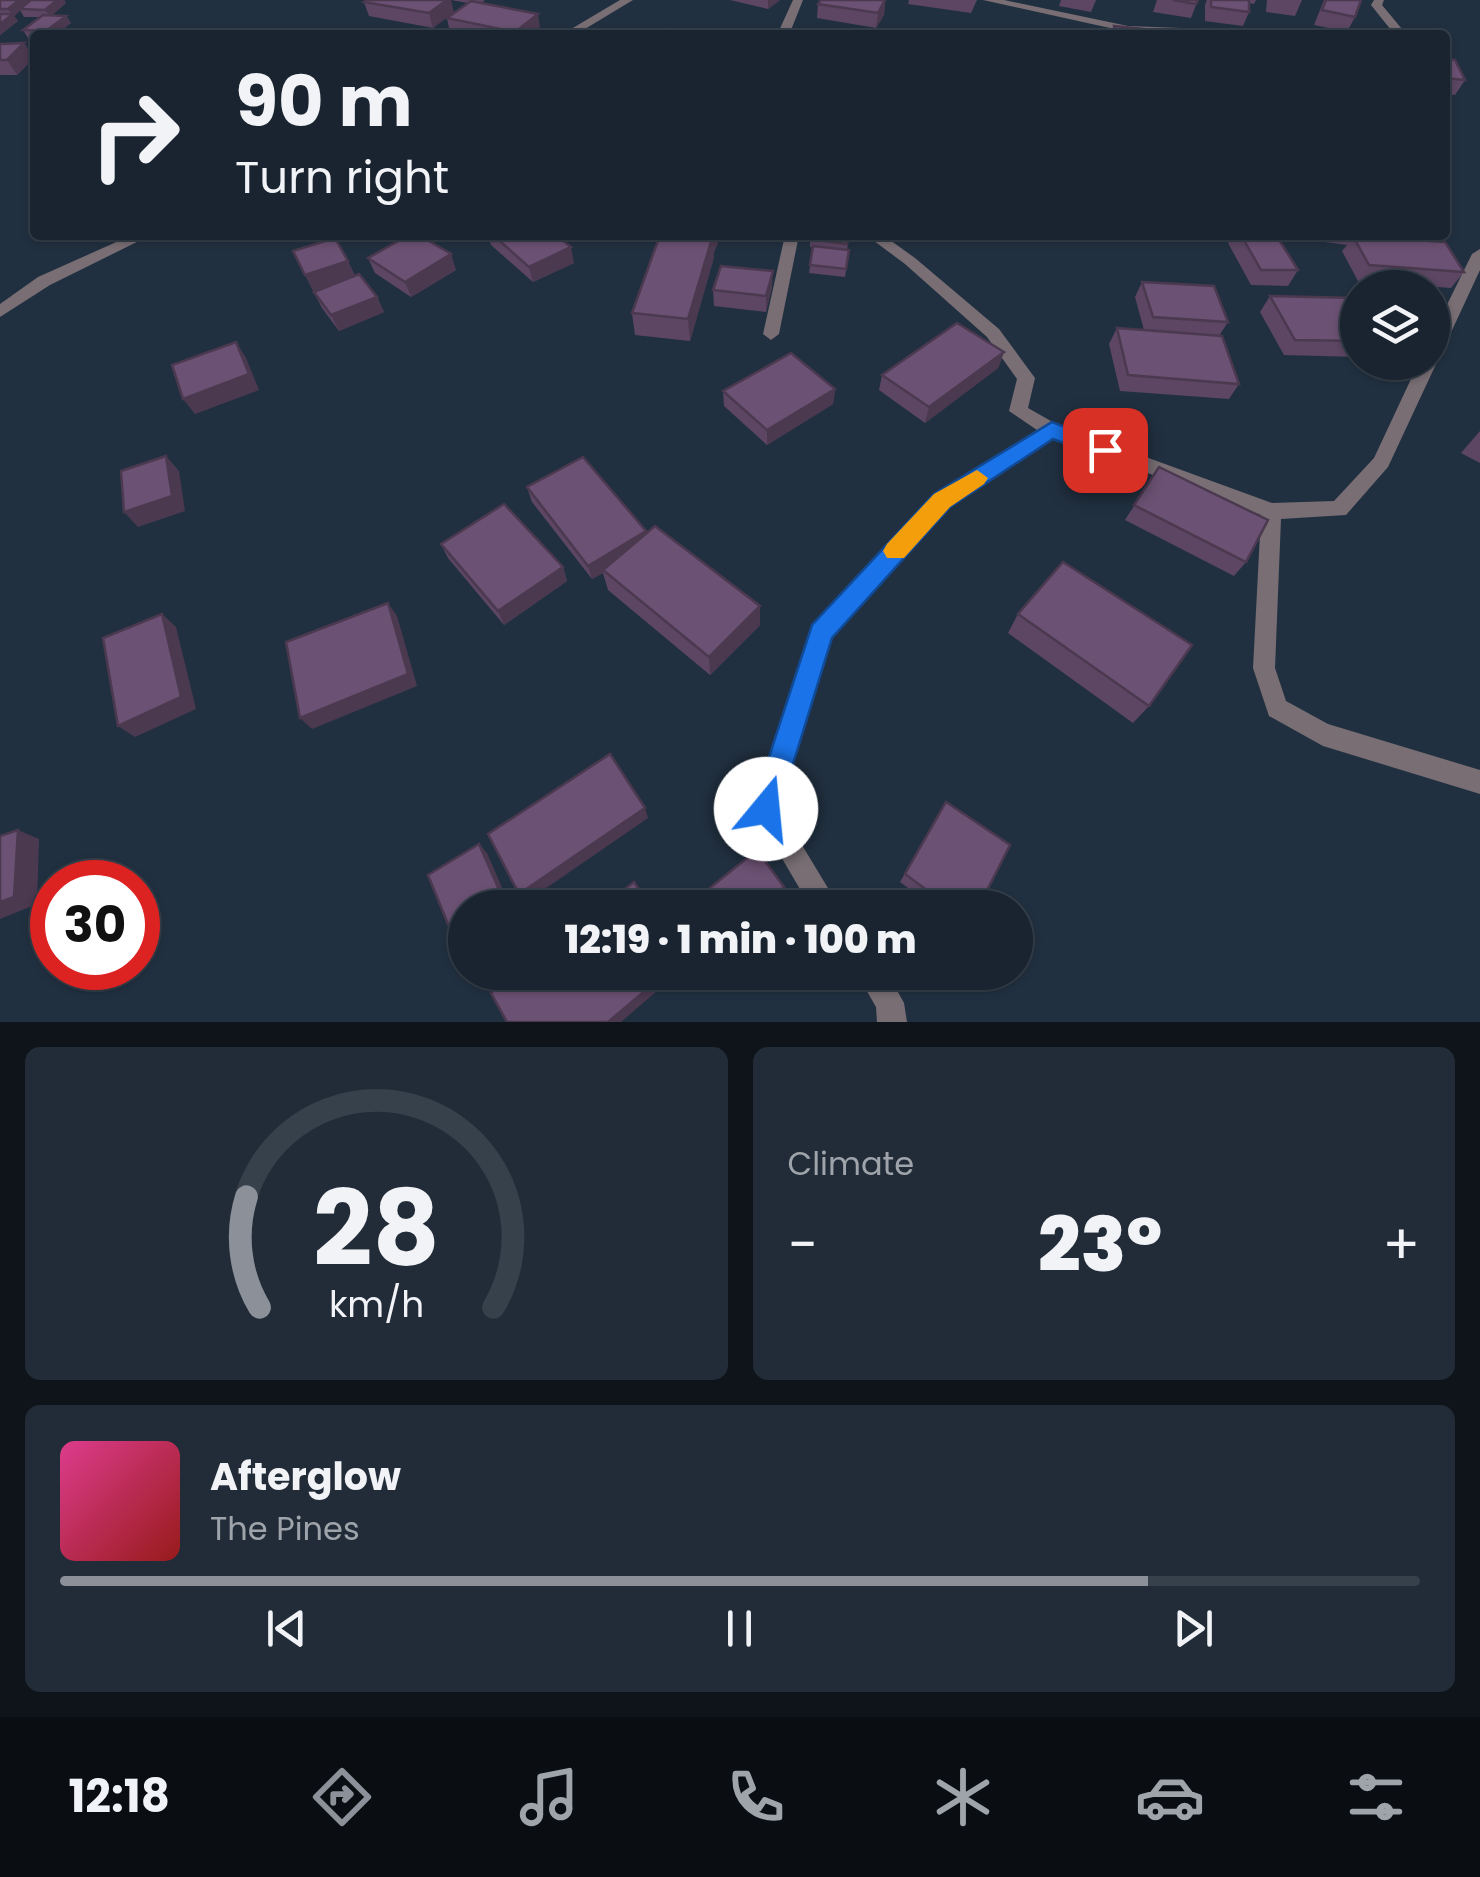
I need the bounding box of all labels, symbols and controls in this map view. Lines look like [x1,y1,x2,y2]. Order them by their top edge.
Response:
text: 90 m [235,52,413,151]
icon: right [70,70,200,200]
text: Turn right [235,146,449,209]
map controls [1340,270,1450,380]
button: layers [1340,270,1450,380]
pin [1063,408,1148,493]
icon: arrive [1078,423,1133,478]
position arrow [714,757,818,861]
speed limit sign: 30 [30,860,160,990]
text: 12:19 · 1 min · 100 m [565,913,916,966]
text: Climate [788,1141,914,1186]
text: 28 [313,1156,440,1301]
text: 23° [1038,1192,1162,1297]
text: − [788,1206,818,1283]
text: + [1382,1206,1420,1283]
text: km/h [329,1279,424,1330]
text: Afterglow [210,1450,401,1503]
text: The Pines [210,1506,360,1551]
icon: previous [259,1601,314,1656]
icon: pause [712,1601,767,1656]
icon: next [1166,1601,1221,1656]
icon: directions [307,1762,377,1832]
icon: music [514,1762,584,1832]
icon: phone [721,1762,791,1832]
icon: climate [928,1762,998,1832]
icon: car [1135,1762,1205,1832]
icon: filters [1341,1762,1411,1832]
text: 12:18 [68,1765,170,1828]

